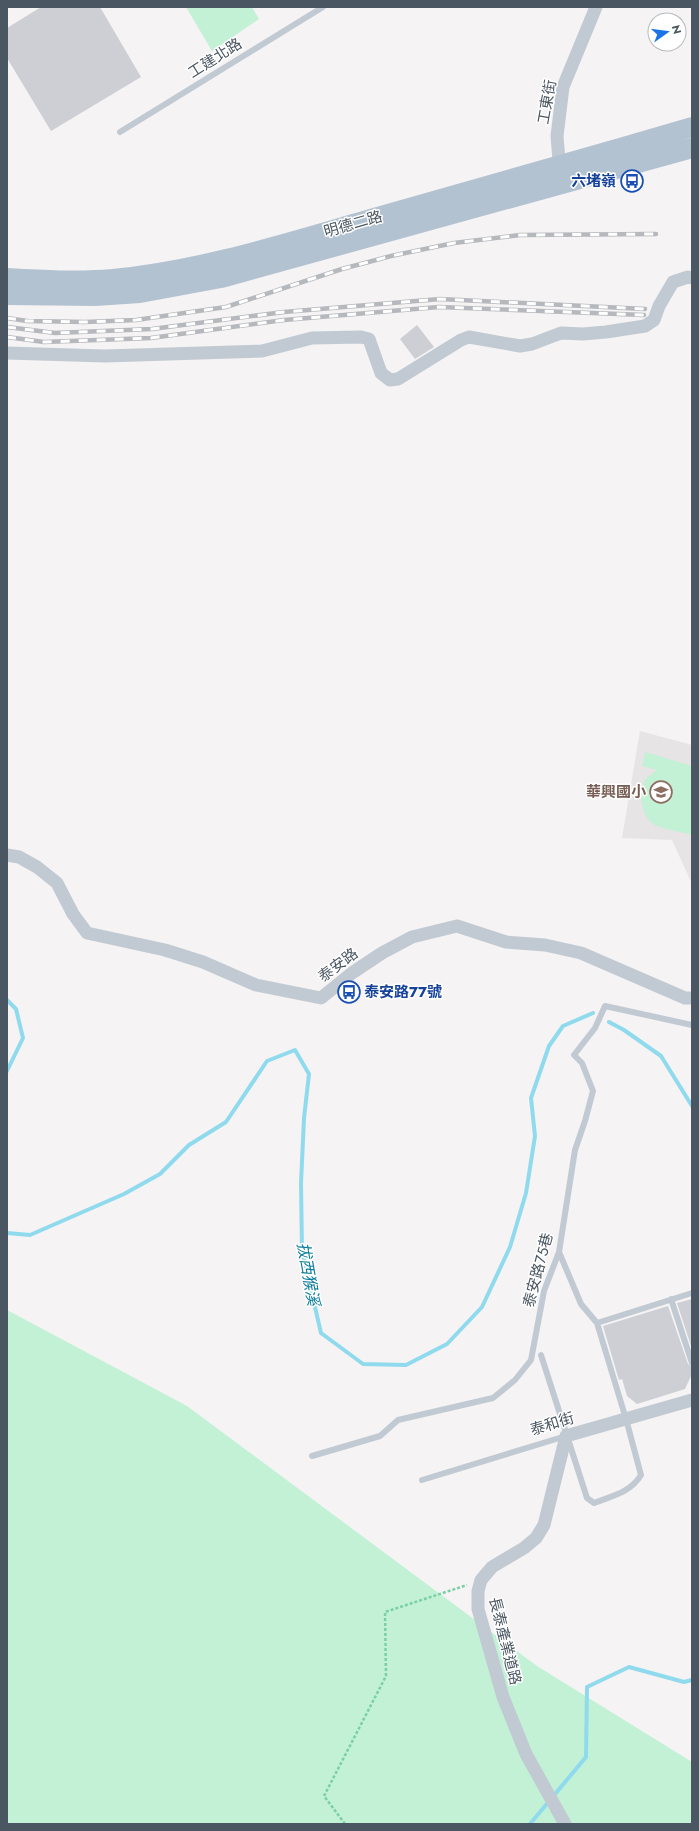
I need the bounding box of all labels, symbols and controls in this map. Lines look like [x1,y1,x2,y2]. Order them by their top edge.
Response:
north arrow [647,12,687,52]
text: N [668,23,686,36]
street label: 工建北路 [184,33,246,83]
street label: 工東街 [532,78,562,126]
bus stop icon: 六堵嶺 [619,168,645,194]
place label: 六堵嶺 [571,170,616,192]
street label: 明德二路 [321,205,385,243]
school or university icon: 華興國小 [648,779,674,805]
place label: 華興國小 [586,781,647,803]
street label: 泰安路 [313,943,363,987]
bus stop icon: 泰安路77號 [336,979,362,1005]
place label: 泰安路77號 [364,981,442,1003]
street label: 泰安路75巷 [517,1230,559,1310]
water label: 拔西猴溪 [292,1241,326,1310]
street label: 泰和街 [527,1407,577,1441]
street label: 長泰產業道路 [483,1595,527,1687]

